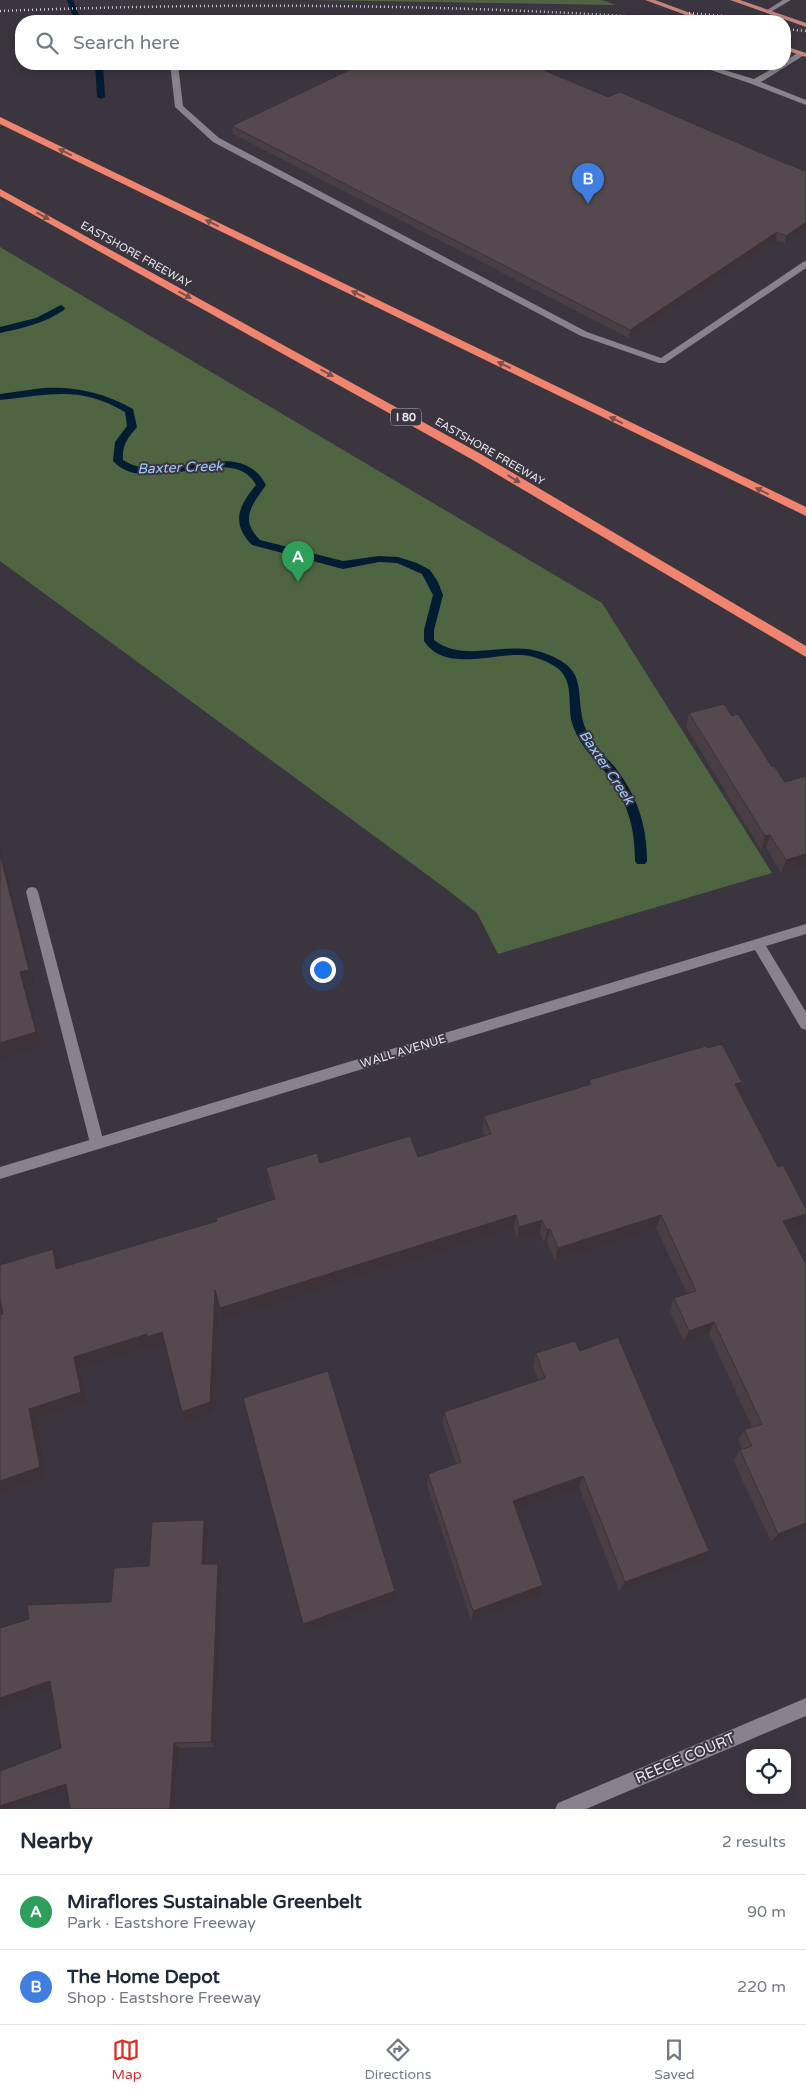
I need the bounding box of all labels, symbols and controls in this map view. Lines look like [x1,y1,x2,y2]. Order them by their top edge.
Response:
search box [15,15,791,70]
icon: search [33,29,61,57]
text: Search here [73,32,180,54]
one-way arrow [58,148,73,156]
pin: B [572,163,604,204]
one-way arrow [35,212,50,220]
street label: EASTSHORE FREEWAY [78,219,193,290]
one-way arrow [204,219,219,227]
one-way arrow [178,290,191,299]
one-way arrow [351,290,365,298]
one-way arrow [497,361,511,369]
one-way arrow [320,369,333,378]
road number: I 80 [391,408,421,426]
street label: EASTSHORE FREEWAY [433,415,547,488]
one-way arrow [609,415,623,423]
water label: Baxter Creek [137,457,224,477]
one-way arrow [508,474,521,483]
one-way arrow [755,486,769,494]
pin: A [282,541,314,582]
water label: Baxter Creek [576,727,638,809]
your location [310,957,336,983]
street label: WALL AVENUE [358,1031,448,1071]
street label: REECE COURT [632,1729,738,1787]
map controls [746,1749,791,1794]
button: locate [746,1749,791,1794]
text: Nearby [20,1829,93,1854]
text: 2 results [722,1832,786,1852]
text: Miraflores Sustainable Greenbelt [67,1891,362,1913]
text: A [30,1902,42,1922]
text: 90 m [747,1902,786,1922]
text: Park · Eastshore Freeway [67,1913,256,1933]
text: The Home Depot [67,1966,220,1988]
text: B [30,1977,42,1997]
text: 220 m [737,1977,786,1997]
text: Shop · Eastshore Freeway [67,1988,261,2008]
tab: Map [111,2036,142,2083]
tab: Directions [364,2036,431,2083]
tab: Saved [654,2036,695,2083]

